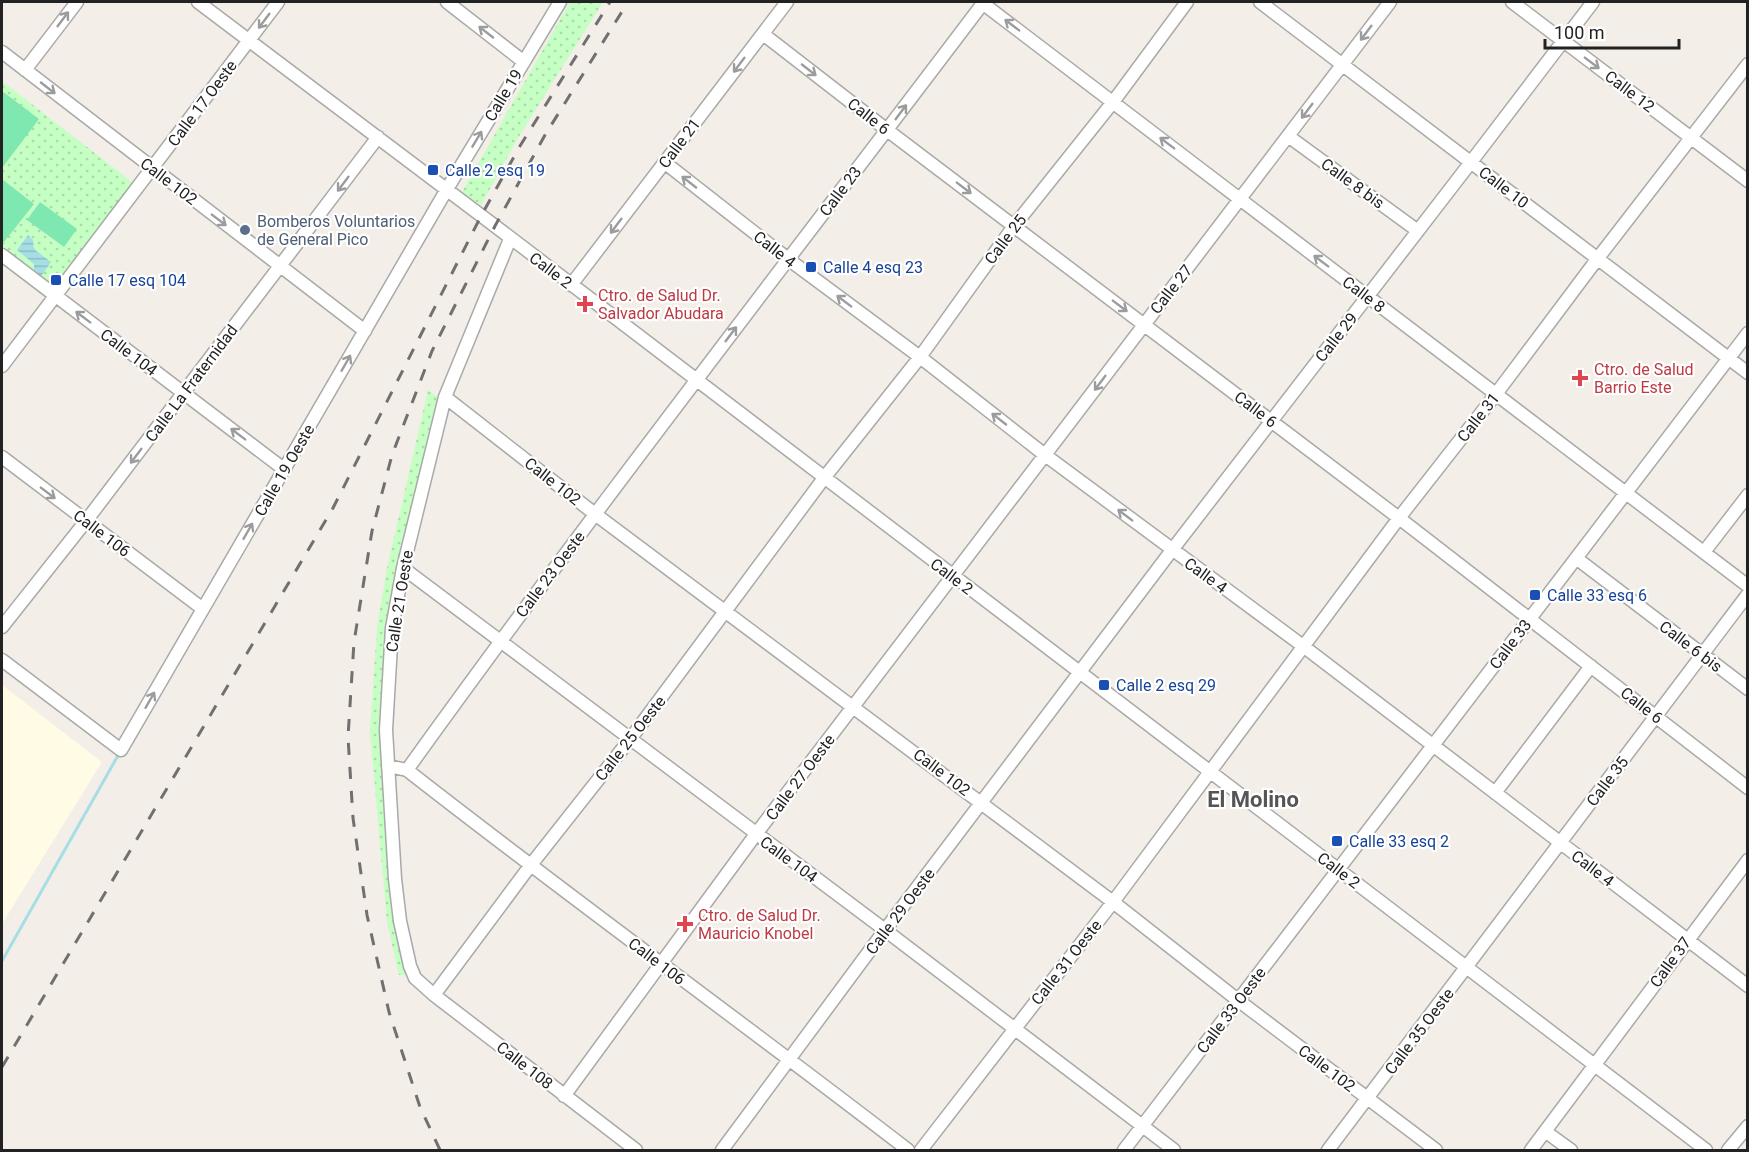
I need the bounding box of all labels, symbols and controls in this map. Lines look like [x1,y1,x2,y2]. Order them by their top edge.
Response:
one-way arrow [57,11,70,27]
one-way arrow [257,12,270,28]
scale bar [1545,12,1678,50]
one-way arrow [1004,18,1020,31]
text: 100 m [1554,22,1605,43]
one-way arrow [478,25,494,38]
one-way arrow [1360,25,1373,41]
one-way arrow [1584,56,1600,69]
street label: Calle 17 Oeste [164,57,241,150]
one-way arrow [732,57,745,73]
one-way arrow [801,63,817,76]
street label: Calle 19 [481,66,526,125]
street label: Calle 12 [1601,67,1658,116]
one-way arrow [40,81,56,94]
street label: Calle 6 [844,94,894,139]
one-way arrow [1301,103,1314,119]
one-way arrow [894,104,907,120]
street label: Calle 21 [655,115,704,172]
one-way arrow [472,131,484,148]
one-way arrow [1159,136,1175,149]
street label: Calle 102 [136,154,201,209]
street label: Calle 8 bis [1317,154,1388,213]
place label: Calle 2 esq 19 [445,161,545,180]
marker: Calle 2 esq 19 [426,163,440,177]
street label: Calle 23 [816,163,865,220]
street label: Calle 10 [1475,163,1532,212]
one-way arrow [682,175,698,188]
one-way arrow [336,176,349,192]
one-way arrow [955,182,971,195]
street label: Calle 25 [981,211,1030,268]
place label: Bomberos Voluntarios de General Pico [257,212,415,249]
one-way arrow [211,213,227,226]
one-way arrow [610,217,623,233]
marker: Bomberos Voluntarios de General Pico [238,223,252,237]
street label: Calle 4 [750,227,800,272]
street label: Calle 2 [526,248,576,293]
one-way arrow [1314,255,1330,268]
place label: Calle 4 esq 23 [823,258,923,277]
marker: Calle 4 esq 23 [804,260,818,274]
street label: Calle 27 [1146,261,1197,318]
place label: Calle 17 esq 104 [68,271,186,290]
street label: Calle 8 [1339,272,1389,317]
marker: Calle 17 esq 104 [49,273,63,287]
place label: Ctro. de Salud Dr. Salvador Abudara [598,286,724,323]
one-way arrow [836,294,852,307]
marker: Ctro. de Salud Dr. Salvador Abudara [576,295,594,313]
one-way arrow [1111,299,1127,312]
street label: Calle 29 [1311,309,1362,366]
one-way arrow [75,310,91,323]
street label: Calle La Fraternidad [141,321,242,446]
street label: Calle 104 [96,325,161,380]
one-way arrow [725,326,738,342]
one-way arrow [340,355,352,372]
place label: Ctro. de Salud Barrio Este [1594,360,1694,397]
marker: Ctro. de Salud Barrio Este [1571,369,1589,387]
one-way arrow [1093,374,1106,390]
street label: Calle 6 [1231,387,1281,432]
street label: Calle 31 [1453,389,1504,446]
one-way arrow [991,413,1007,426]
street label: Calle 19 Oeste [251,421,318,520]
one-way arrow [230,428,246,441]
one-way arrow [129,448,142,464]
street label: Calle 102 [521,453,585,509]
one-way arrow [40,486,56,499]
street label: Calle 106 [69,506,134,561]
one-way arrow [1117,509,1133,522]
one-way arrow [243,523,255,540]
street label: Calle 23 Oeste [512,528,589,621]
street label: Calle 21 Oeste [382,549,417,653]
street label: Calle 2 [927,554,977,599]
street label: Calle 4 [1181,554,1231,597]
place label: Calle 33 esq 6 [1547,586,1647,605]
marker: Calle 33 esq 6 [1528,588,1542,602]
street label: Calle 33 [1486,616,1535,673]
street label: Calle 6 bis [1656,617,1726,676]
place label: Calle 2 esq 29 [1116,676,1216,695]
marker: Calle 2 esq 29 [1097,678,1111,692]
street label: Calle 6 [1617,683,1667,728]
one-way arrow [144,692,156,709]
street label: Calle 25 Oeste [591,692,670,785]
street label: Calle 27 Oeste [762,731,839,824]
street label: Calle 102 [909,745,974,800]
street label: Calle 35 [1583,753,1632,810]
district label: El Molino [1207,787,1299,812]
street label: Calle 104 [756,832,821,887]
place label: Calle 33 esq 2 [1349,832,1449,851]
marker: Calle 33 esq 2 [1330,834,1344,848]
street label: Calle 4 [1568,846,1618,891]
street label: Calle 2 [1314,848,1364,893]
street label: Calle 29 Oeste [862,865,939,958]
place label: Ctro. de Salud Dr. Mauricio Knobel [698,906,821,943]
marker: Ctro. de Salud Dr. Mauricio Knobel [676,915,694,933]
street label: Calle 31 Oeste [1027,916,1106,1009]
street label: Calle 106 [624,934,689,989]
street label: Calle 37 [1646,934,1695,991]
street label: Calle 33 Oeste [1193,964,1270,1057]
street label: Calle 35 Oeste [1381,985,1458,1078]
street label: Calle 108 [493,1037,557,1093]
street label: Calle 102 [1294,1041,1359,1096]

